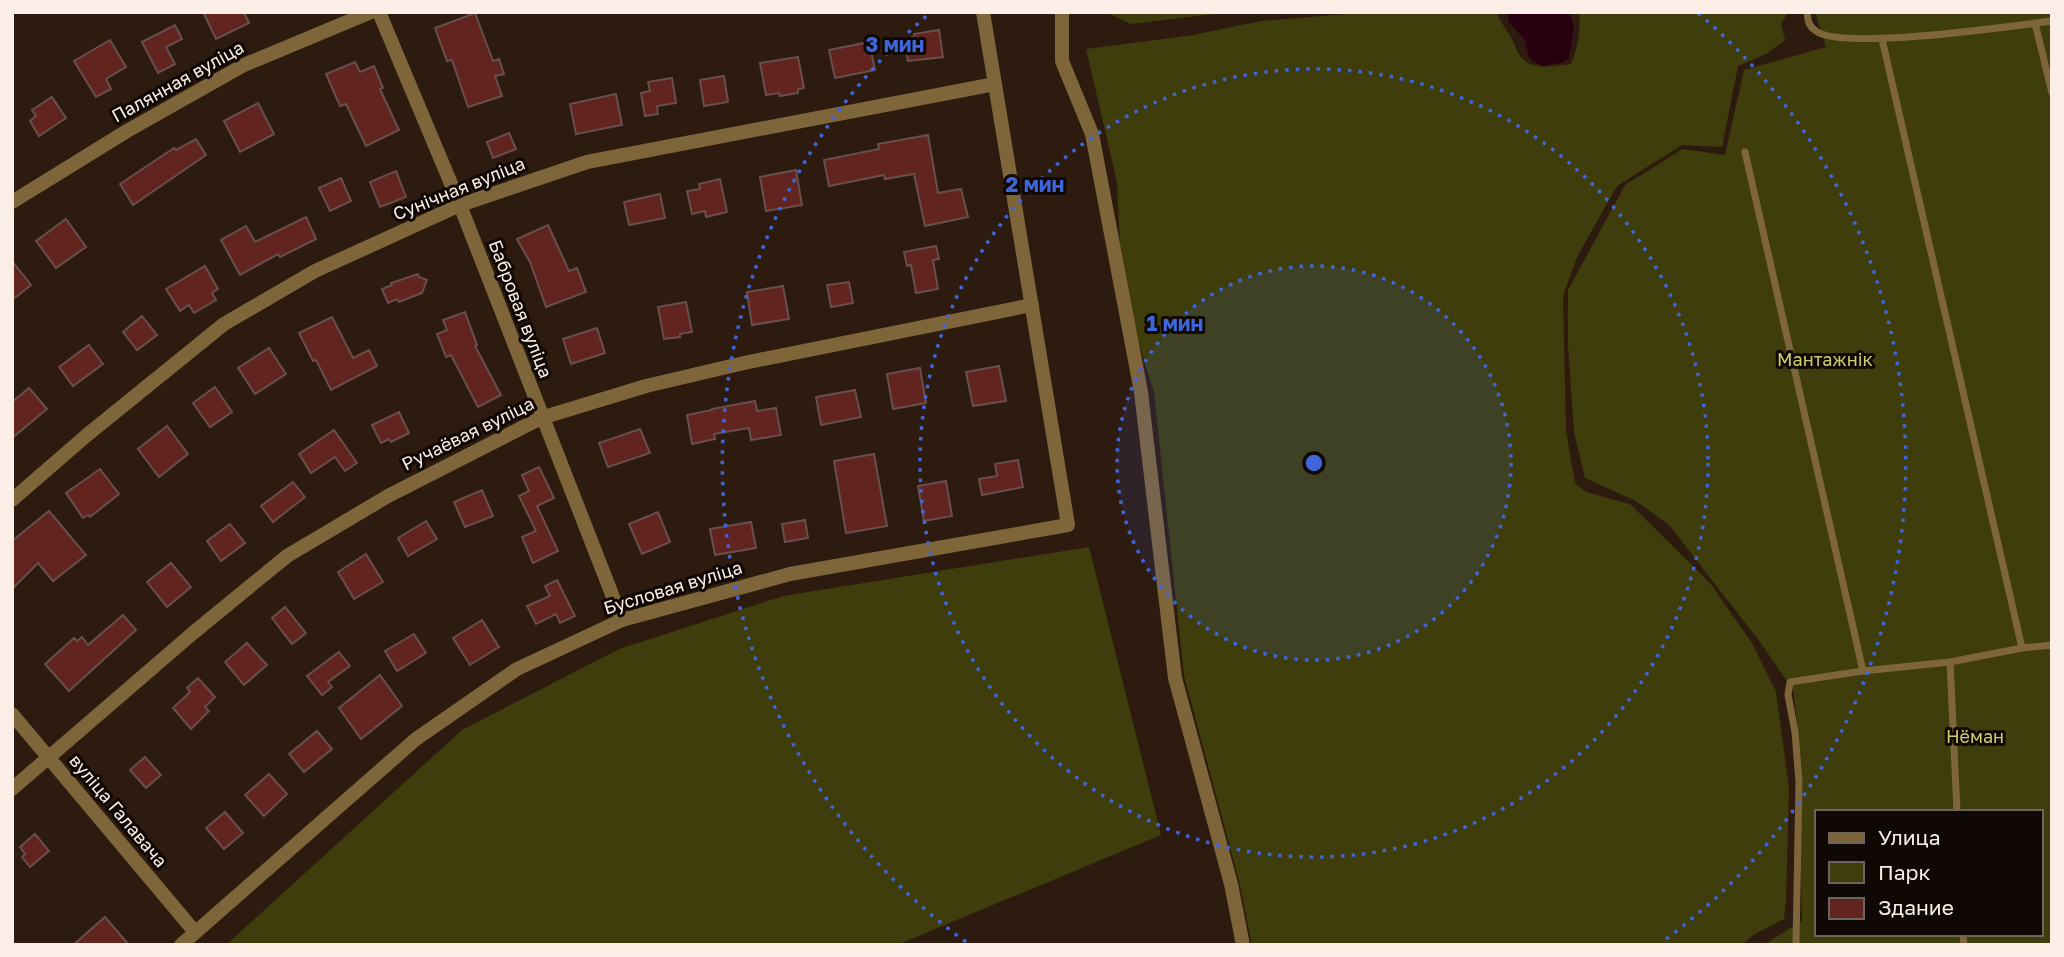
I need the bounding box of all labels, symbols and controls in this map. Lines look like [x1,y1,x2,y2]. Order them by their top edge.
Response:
text: 3 мин [866,31,924,57]
street label: Палянная вуліца [108,36,247,127]
street label: Сунічная вуліца [389,152,528,225]
text: 2 мин [1006,171,1064,197]
street label: Бабровая вуліца [484,236,557,381]
text: 1 мин [1147,310,1203,336]
park label: Мантажнік [1777,348,1873,370]
street label: Ручаёвая вуліца [398,392,537,475]
centre of rings [1302,451,1326,475]
street label: Бусловая вуліца [601,556,745,619]
park label: Нёман [1946,725,2004,747]
street label: вуліца Галавача [65,749,172,871]
legend [1815,810,2043,936]
text: Улица [1878,824,1941,850]
text: Парк [1878,859,1931,885]
text: Здание [1878,894,1954,920]

